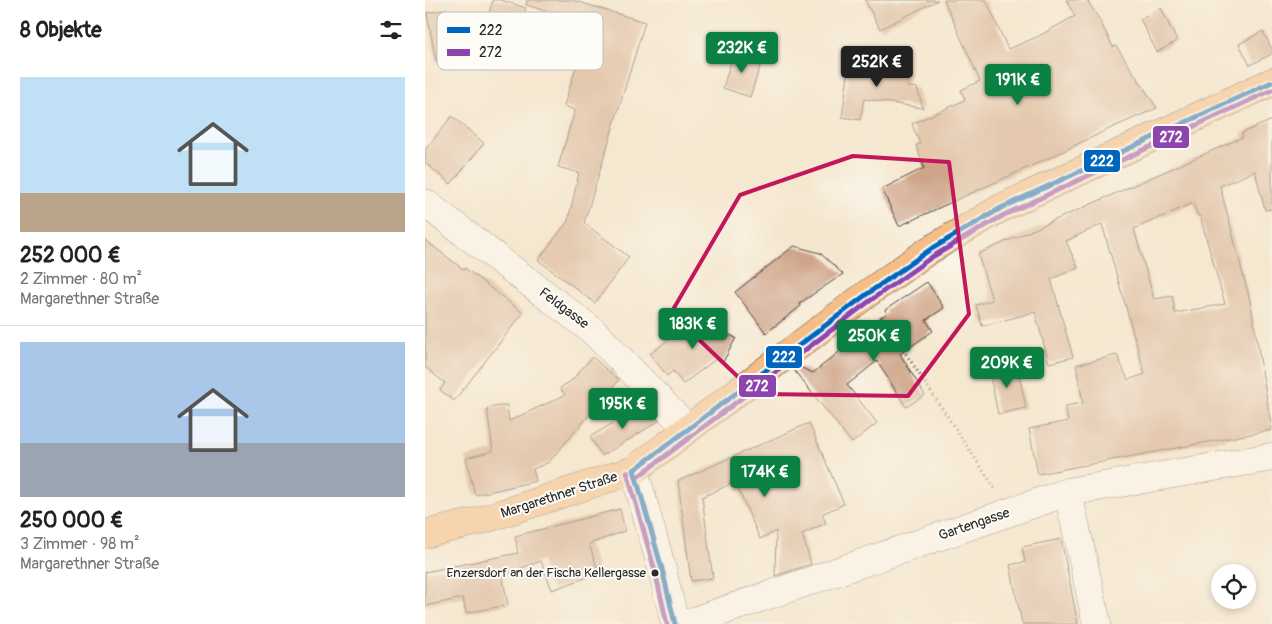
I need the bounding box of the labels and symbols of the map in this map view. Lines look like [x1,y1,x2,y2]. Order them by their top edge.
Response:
legend [437,12,603,70]
text: 222 [479,22,503,39]
pin: 232K € [701,32,783,74]
text: 272 [479,44,502,61]
pin: 252K € [836,46,918,88]
pin: 191K € [977,64,1059,106]
line badge: 272 [1152,125,1190,149]
text: 272 [1159,129,1183,146]
line badge: 222 [1083,149,1121,173]
text: 222 [1090,153,1114,170]
street label: Feldgasse [536,284,592,332]
pin: 183K € [652,308,734,350]
pin: 250K € [833,320,915,362]
line badge: 222 [765,345,803,369]
pin: 209K € [966,346,1048,389]
text: 222 [772,349,796,366]
line badge: 272 [738,374,777,398]
text: 272 [745,378,769,395]
pin: 195K € [582,388,664,430]
pin: 174K € [724,456,806,498]
street label: Margarethner Straße [499,468,620,522]
street label: Gartengasse [936,504,1012,544]
place label: Enzersdorf an der Fischa Kellergasse [447,565,647,581]
marker: Enzersdorf an der Fischa Kellergasse [650,568,660,578]

